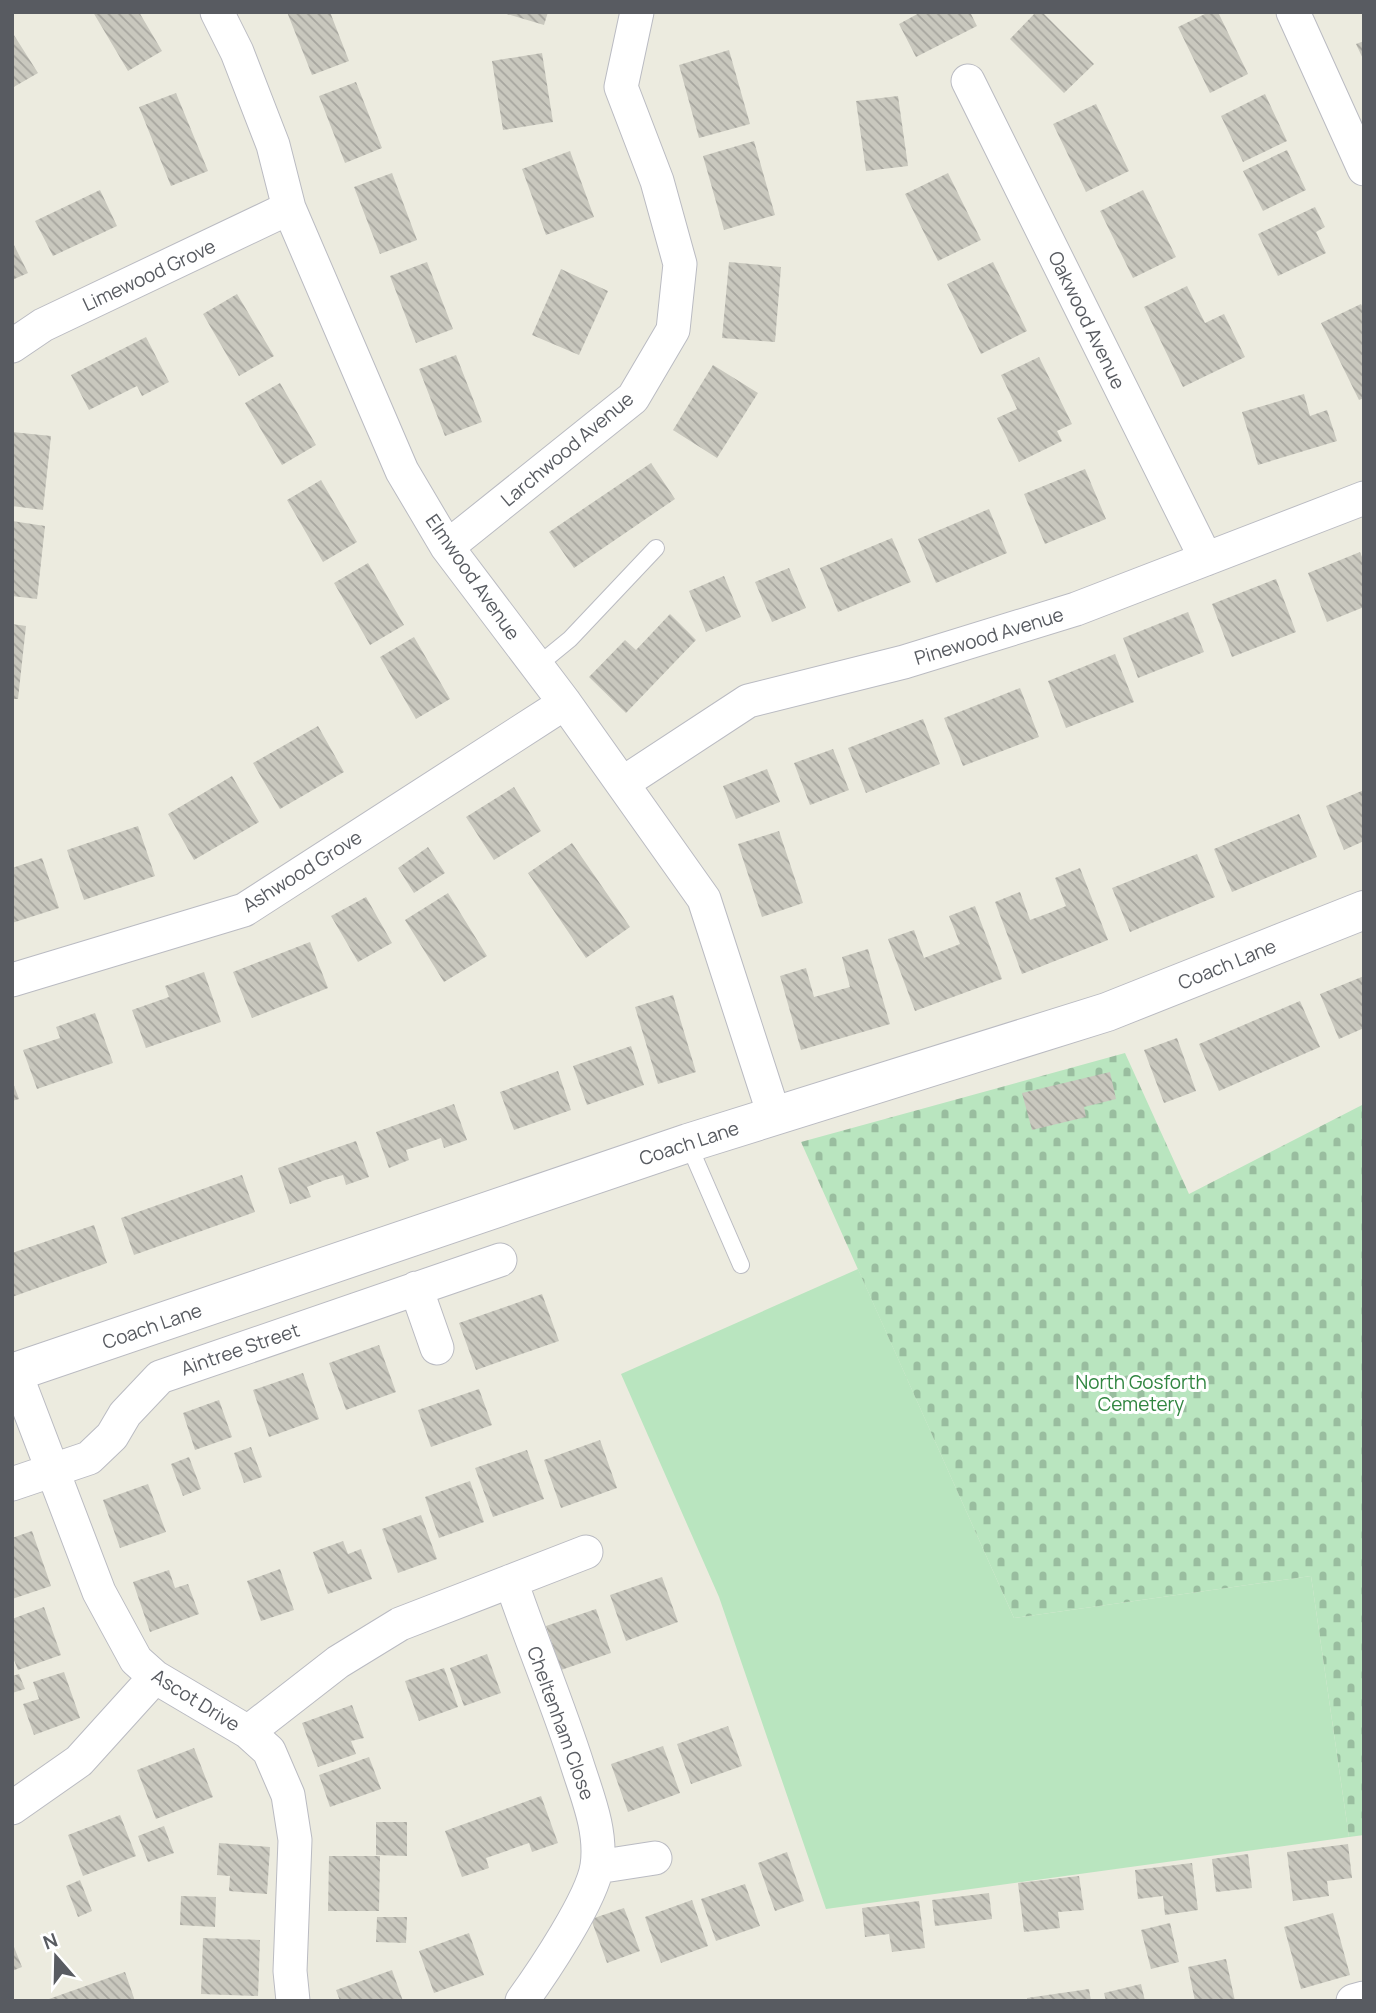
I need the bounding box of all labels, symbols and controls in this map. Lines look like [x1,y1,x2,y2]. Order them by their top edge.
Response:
street label: Limewood Grove [78,233,220,317]
street label: Oakwood Avenue [1042,247,1132,393]
street label: Larchwood Avenue [495,386,639,512]
street label: Elmwood Avenue [420,509,526,645]
street label: Pinewood Avenue [911,601,1067,671]
street label: Ashwood Grove [237,824,367,918]
street label: Coach Lane [1174,933,1280,995]
street label: Coach Lane [636,1115,742,1171]
street label: Coach Lane [99,1297,205,1355]
street label: Aintree Street [177,1317,303,1381]
park label: North Gosforth Cemetery [1075,1369,1207,1417]
street label: Cheltenham Close [521,1643,601,1803]
street label: Ascot Drive [147,1663,245,1737]
north arrow [21,1922,91,1992]
text: N [39,1926,61,1956]

